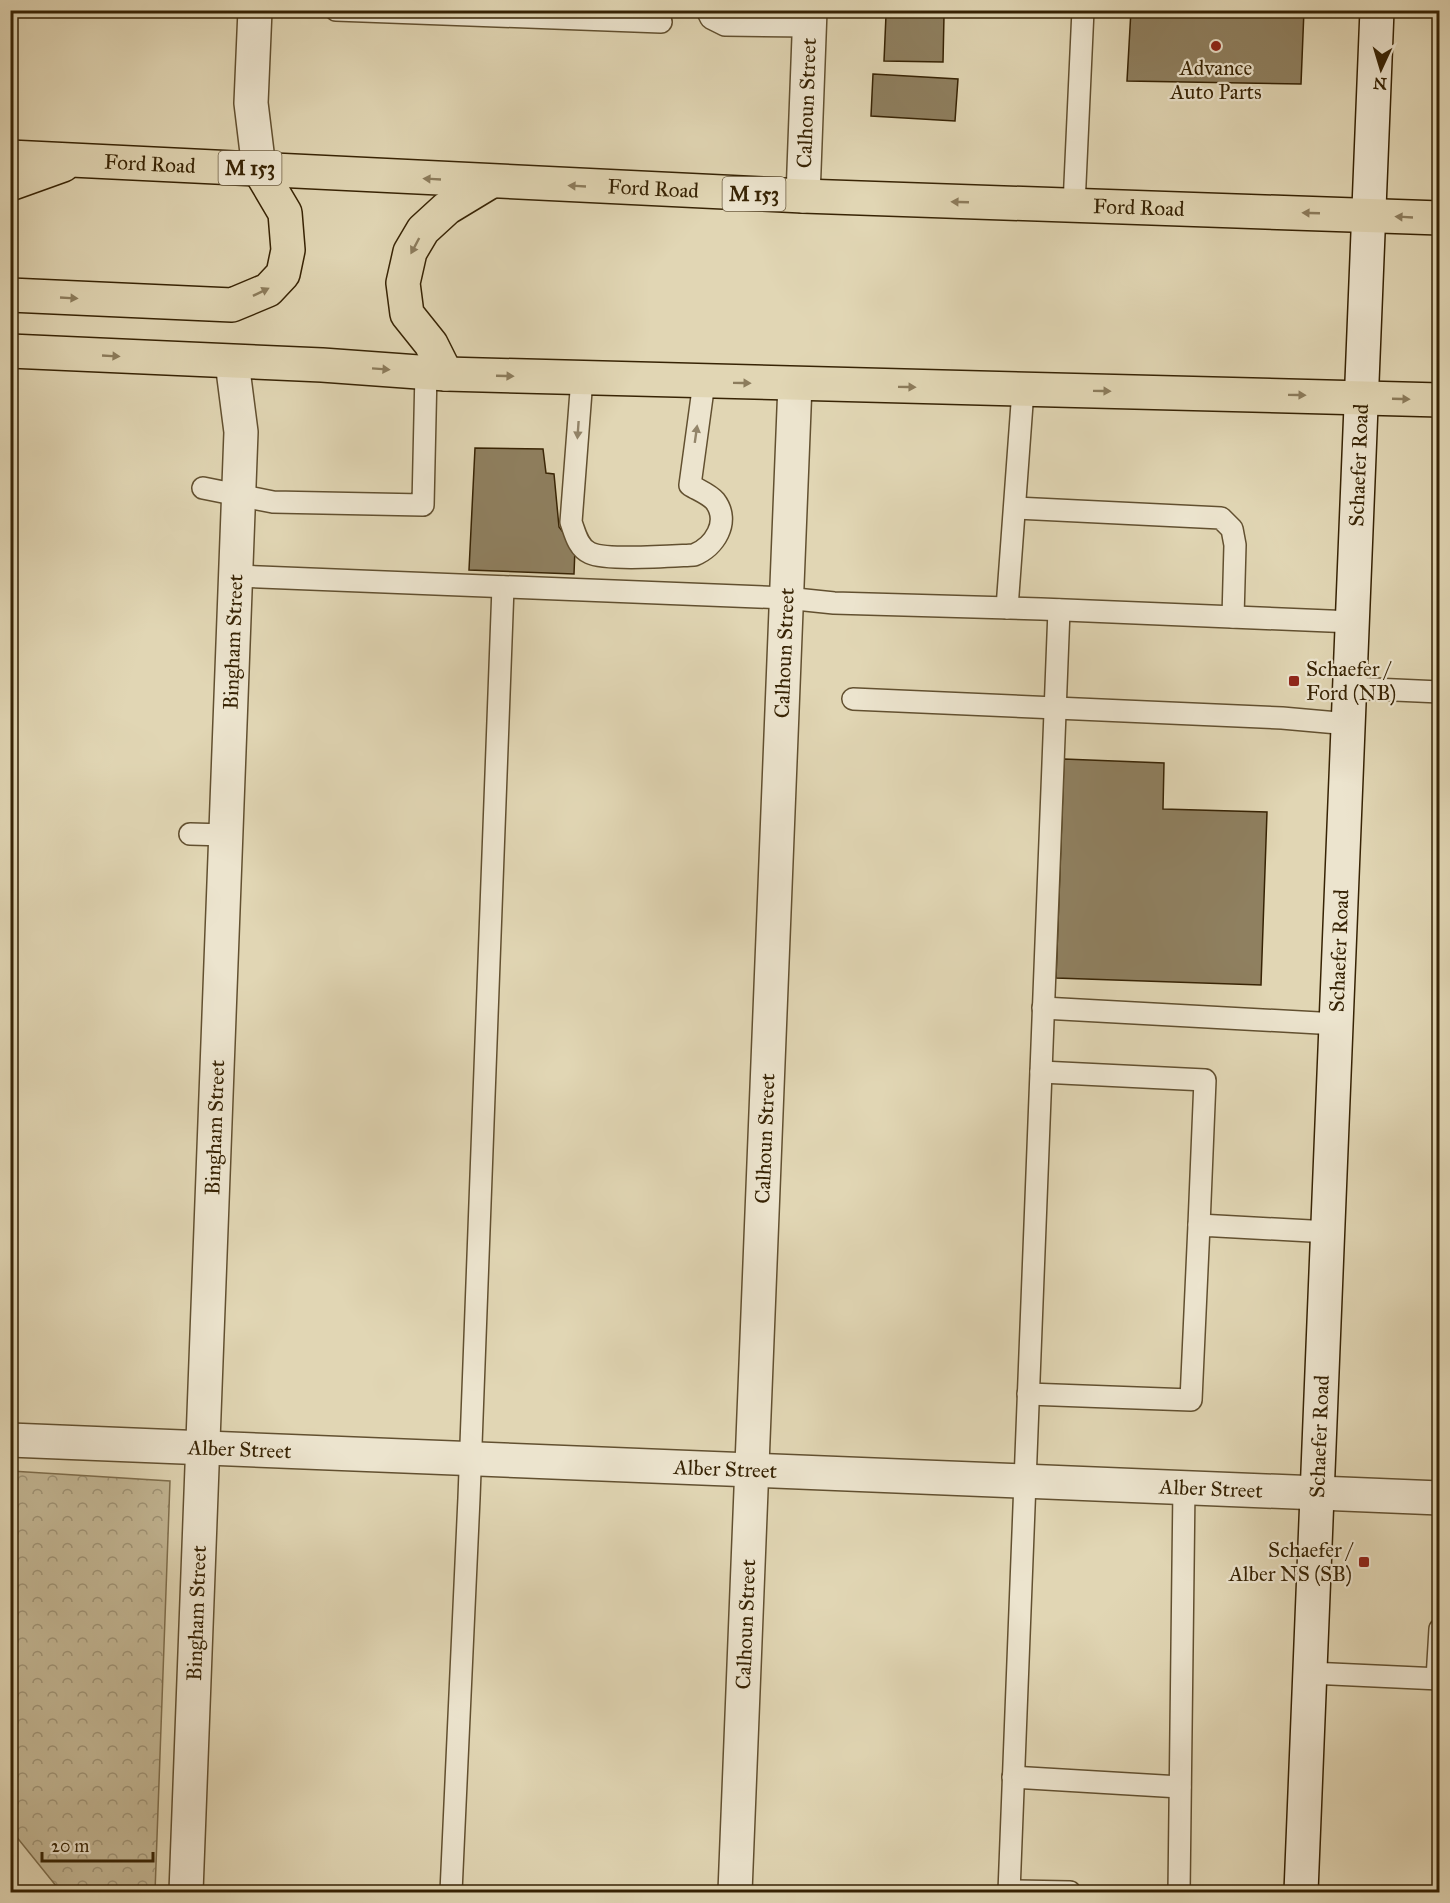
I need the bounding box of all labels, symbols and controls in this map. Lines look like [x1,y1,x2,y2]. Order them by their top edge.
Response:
street label: Calhoun Street [791,37,822,169]
marker: Advance Auto Parts [1209,39,1223,53]
north arrow [1351,39,1411,99]
place label: Advance Auto Parts [1169,55,1262,105]
text: N [1372,73,1387,93]
street label: Ford Road [103,149,197,179]
road number: M 153 [218,151,282,185]
street label: Ford Road [607,173,700,204]
one-way arrow [422,174,441,183]
road number: M 153 [722,177,786,211]
one-way arrow [567,181,586,190]
street label: Ford Road [1093,193,1186,222]
one-way arrow [951,197,970,207]
one-way arrow [1301,208,1320,218]
one-way arrow [1395,212,1414,221]
one-way arrow [410,237,419,254]
one-way arrow [252,288,270,298]
one-way arrow [59,293,78,302]
one-way arrow [101,351,120,360]
one-way arrow [371,365,390,374]
one-way arrow [495,371,514,380]
one-way arrow [732,378,751,388]
one-way arrow [897,382,916,391]
one-way arrow [1092,386,1111,396]
one-way arrow [1287,391,1306,400]
one-way arrow [1391,394,1410,403]
street label: Schaefer Road [1343,403,1374,527]
one-way arrow [573,420,582,439]
one-way arrow [692,424,701,443]
street label: Bingham Street [218,573,249,710]
street label: Calhoun Street [769,587,800,719]
place label: Schaefer / Ford (NB) [1306,656,1396,706]
marker: Schaefer / Ford (NB) [1287,674,1301,688]
street label: Schaefer Road [1324,888,1355,1013]
street label: Bingham Street [199,1059,230,1196]
street label: Calhoun Street [749,1072,781,1204]
street label: Schaefer Road [1304,1374,1335,1498]
street label: Alber Street [187,1434,293,1464]
street label: Alber Street [672,1454,778,1484]
street label: Alber Street [1158,1474,1264,1504]
place label: Schaefer / Alber NS (SB) [1228,1537,1354,1587]
street label: Bingham Street [181,1544,212,1681]
marker: Schaefer / Alber NS (SB) [1357,1555,1371,1569]
street label: Calhoun Street [730,1558,761,1690]
scale bar [42,1825,153,1863]
text: 20 m [51,1835,89,1857]

